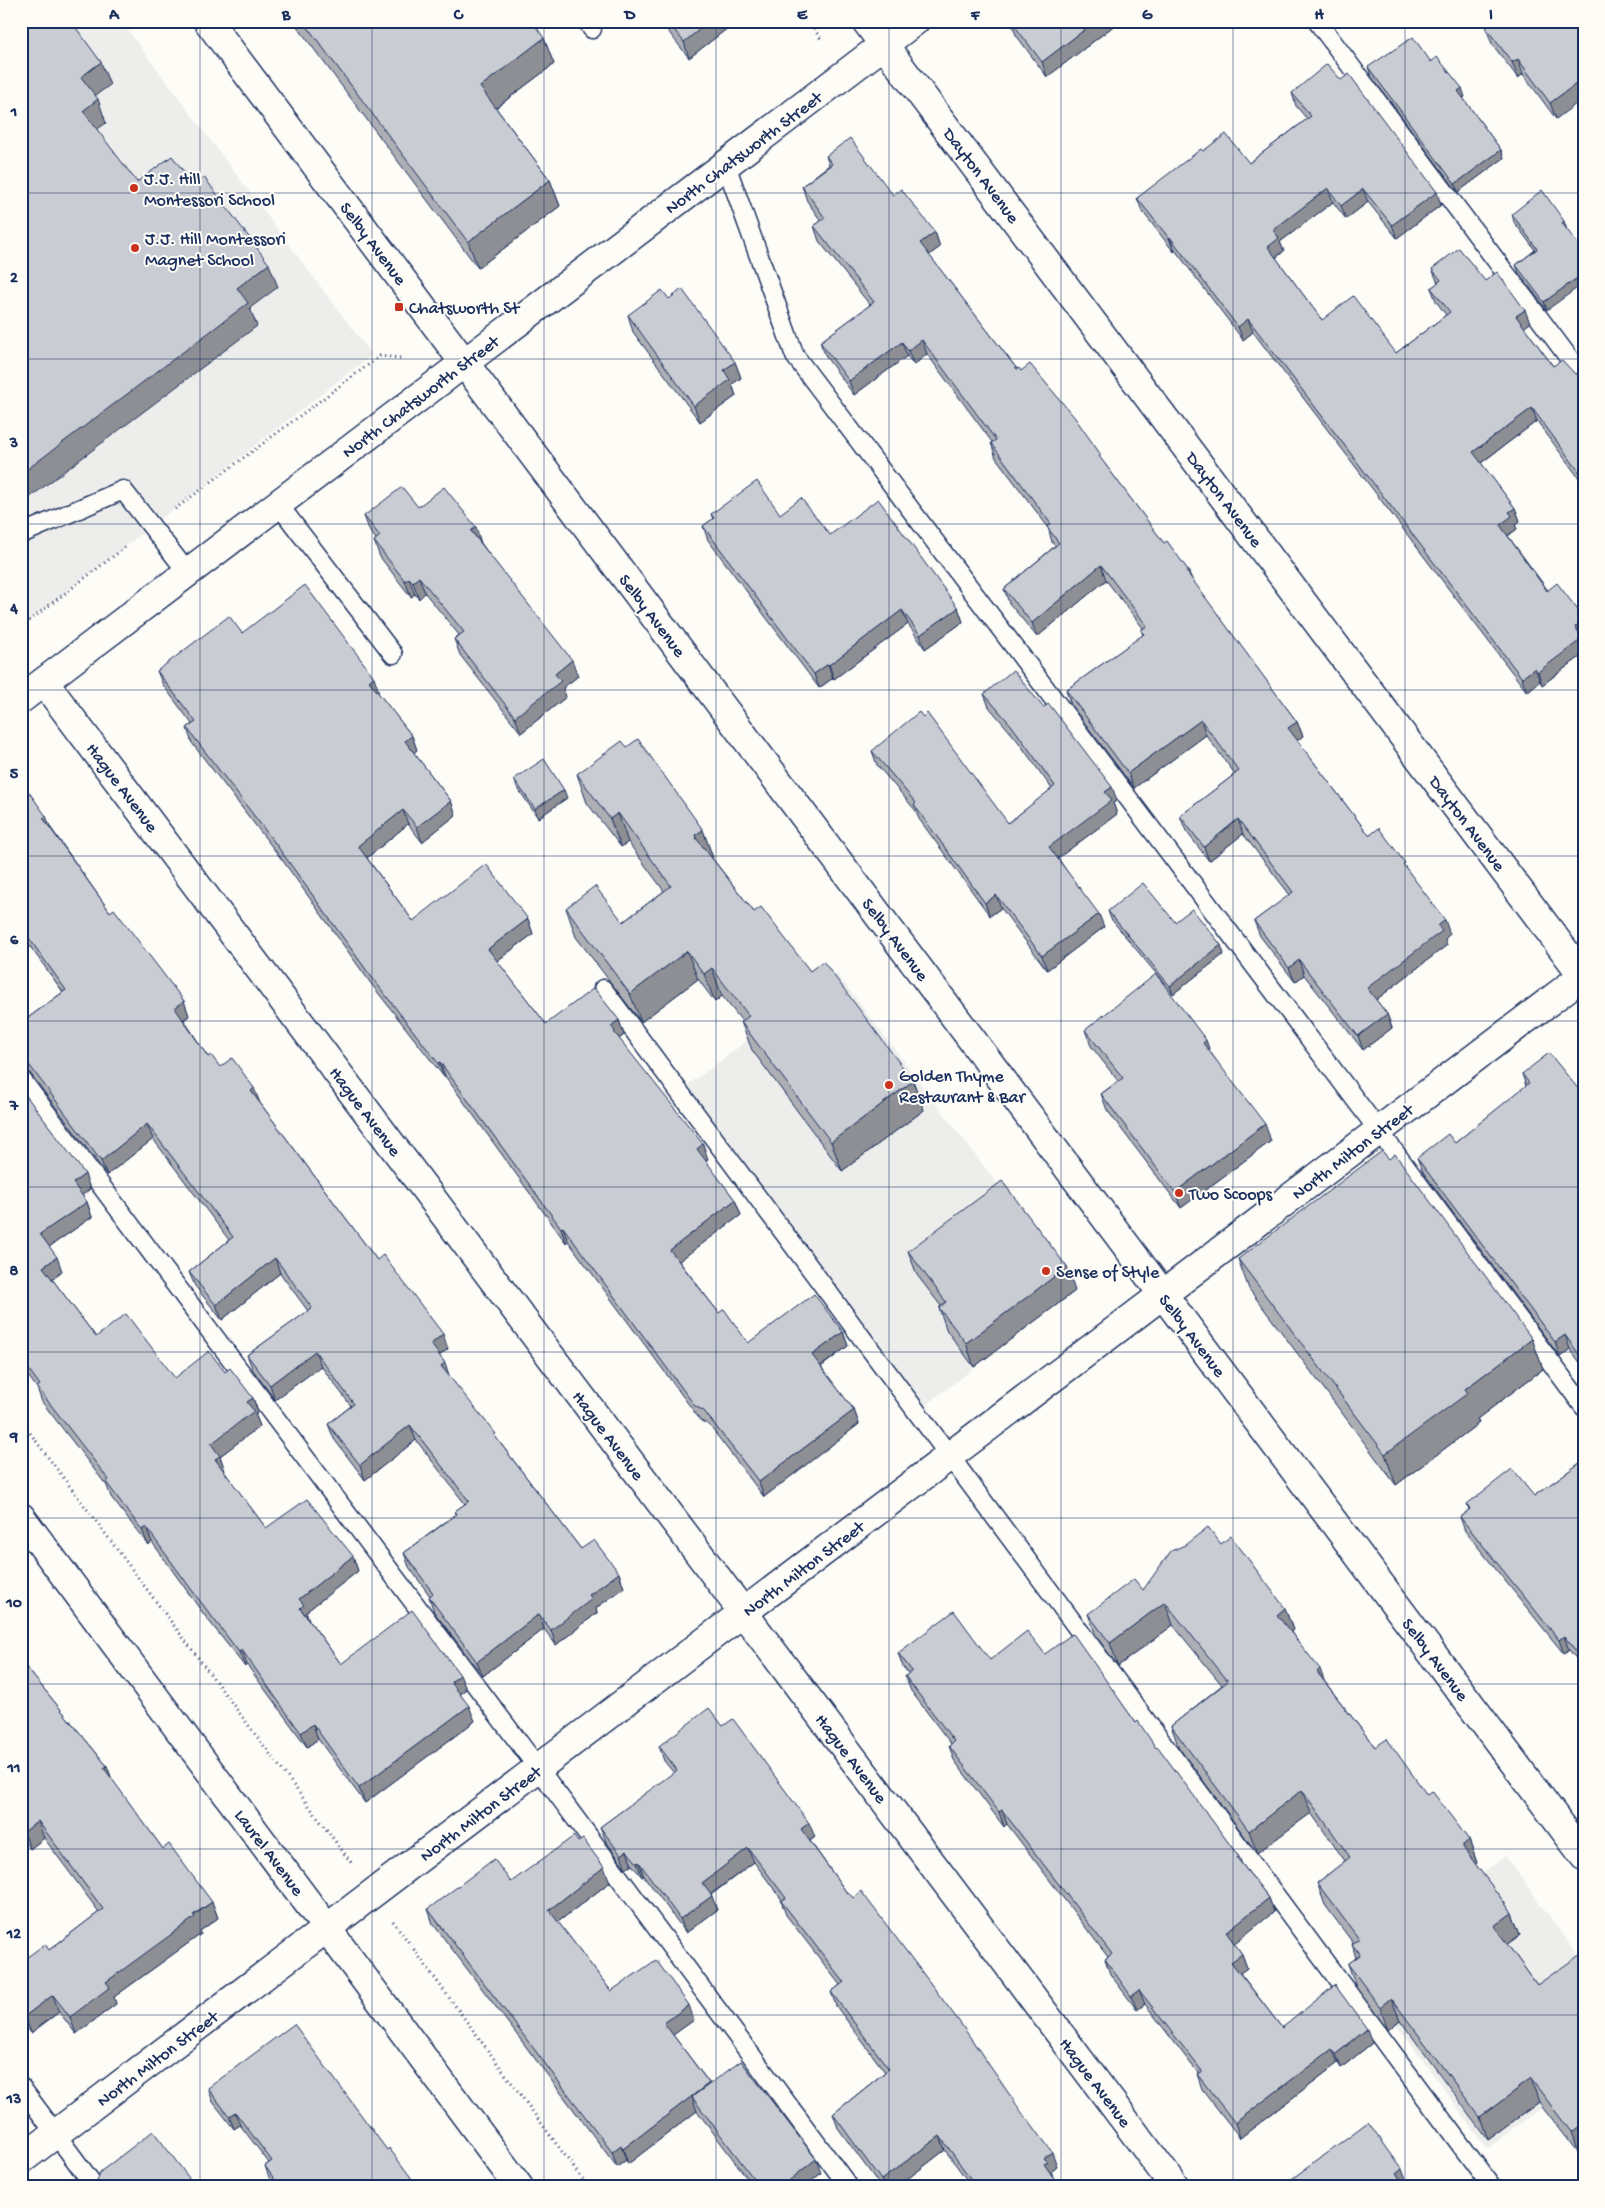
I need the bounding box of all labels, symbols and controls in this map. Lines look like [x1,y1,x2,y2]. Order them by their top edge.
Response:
text: A [108,7,120,26]
text: B [281,7,291,26]
text: C [453,7,464,26]
text: D [623,7,636,26]
text: E [797,7,808,26]
text: F [970,7,981,26]
text: G [1142,7,1153,26]
text: H [1314,7,1324,26]
text: I [1489,7,1493,26]
street label: North Chatsworth Street [662,87,828,220]
text: 1 [10,104,17,123]
street label: Dayton Avenue [937,124,1023,229]
place label: J.J. Hill Montessori School [144,170,275,212]
marker: J.J. Hill Montessori School [128,182,140,194]
street label: Selby Avenue [334,199,410,291]
place label: J.J. Hill Montessori Magnet School [145,230,286,272]
marker: J.J. Hill Montessori Magnet School [129,242,141,254]
text: 2 [10,270,18,289]
place label: Chatsworth St [409,299,521,320]
marker: Chatsworth St [393,301,405,313]
street label: North Chatsworth Street [339,331,505,464]
text: 3 [9,435,18,454]
street label: Dayton Avenue [1180,448,1266,553]
street label: Selby Avenue [613,571,689,663]
text: 4 [9,601,18,620]
street label: Hague Avenue [81,740,162,838]
text: 5 [10,766,19,785]
street label: Dayton Avenue [1423,772,1509,877]
street label: Selby Avenue [856,895,932,987]
text: 6 [10,932,19,951]
street label: Hague Avenue [324,1064,405,1162]
place label: Golden Thyme Restaurant & Bar [899,1067,1026,1109]
marker: Golden Thyme Restaurant & Bar [883,1079,895,1091]
text: 7 [9,1098,19,1117]
street label: North Milton Street [1289,1100,1420,1205]
place label: Two Scoops [1188,1185,1273,1206]
marker: Two Scoops [1173,1187,1185,1199]
text: 8 [10,1263,19,1282]
place label: Sense of Style [1056,1263,1160,1284]
marker: Sense of Style [1040,1265,1052,1277]
street label: Selby Avenue [1153,1291,1229,1383]
street label: Hague Avenue [567,1388,648,1486]
text: 9 [9,1429,18,1448]
street label: North Milton Street [740,1517,871,1622]
text: 10 [5,1595,22,1614]
street label: Selby Avenue [1396,1615,1472,1707]
street label: Hague Avenue [810,1711,891,1809]
text: 11 [7,1760,20,1779]
street label: North Milton Street [417,1762,548,1867]
street label: Laurel Avenue [229,1806,308,1902]
text: 12 [6,1926,21,1945]
street label: North Milton Street [94,2007,225,2112]
street label: Hague Avenue [1054,2035,1135,2133]
text: 13 [6,2091,21,2110]

